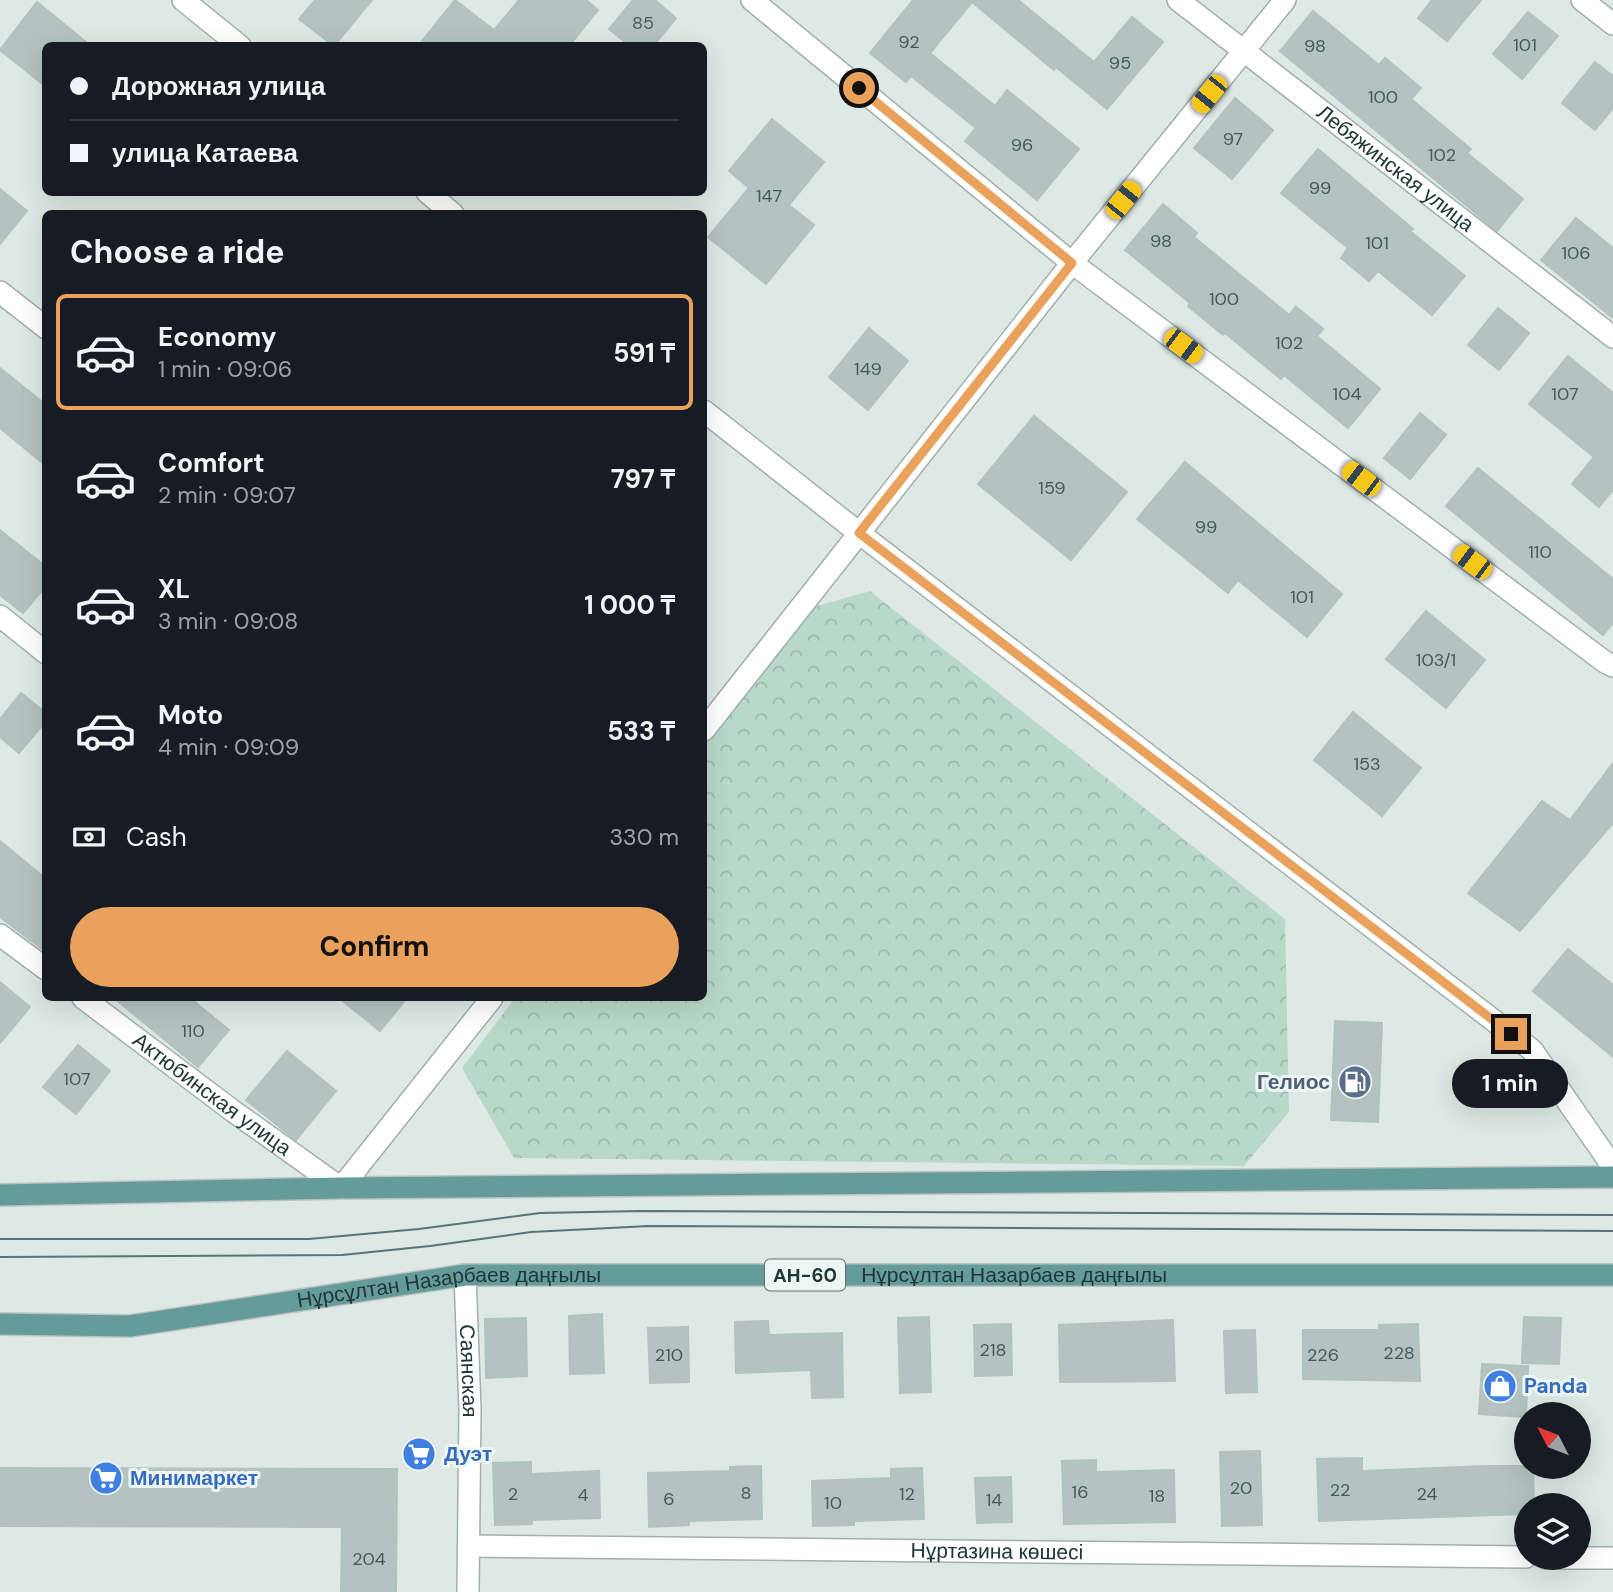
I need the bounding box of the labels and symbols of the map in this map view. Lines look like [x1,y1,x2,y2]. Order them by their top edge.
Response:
house number: 85 [632,11,654,35]
house number: 92 [898,30,920,54]
house number: 101 [1513,33,1537,57]
house number: 98 [1304,34,1326,58]
house number: 95 [1109,51,1131,75]
car [1188,71,1231,117]
route start [843,72,875,104]
house number: 100 [1368,85,1398,109]
street label: Лебяжинская улица [1311,99,1480,239]
house number: 97 [1223,127,1243,151]
house number: 96 [1011,133,1033,157]
house number: 102 [1428,143,1456,167]
house number: 99 [1309,176,1331,200]
car [1102,177,1145,223]
house number: 147 [756,184,782,208]
house number: 98 [1150,229,1172,253]
house number: 101 [1365,231,1389,255]
house number: 106 [1561,241,1591,265]
house number: 100 [1209,287,1239,311]
car [1160,325,1207,367]
house number: 102 [1275,331,1303,355]
house number: 149 [854,357,882,381]
house number: 104 [1333,382,1361,406]
house number: 107 [1551,382,1579,406]
car [1338,458,1385,500]
house number: 159 [1038,476,1066,500]
house number: 99 [1195,515,1217,539]
house number: 110 [1528,540,1552,564]
car [1449,541,1496,583]
house number: 101 [1290,585,1314,609]
house number: 103/1 [1416,648,1456,672]
house number: 153 [1353,752,1381,776]
route end [1495,1018,1527,1050]
house number: 110 [181,1019,205,1043]
street label: Актюбинская улица [127,1026,297,1162]
callout: 1 min [1453,1058,1569,1108]
fuel station icon: Гелиос [1336,1063,1374,1101]
house number: 107 [63,1067,91,1091]
place label: Гелиос [1257,1068,1330,1096]
road number: АН-60 [765,1260,845,1290]
street label: Нұрсұлтан Назарбаев даңғылы [295,1261,601,1314]
street label: Нұрсұлтан Назарбаев даңғылы [861,1261,1167,1289]
street label: Саянская [453,1324,484,1418]
house number: 218 [980,1338,1006,1362]
house number: 228 [1383,1341,1415,1365]
house number: 210 [655,1343,683,1367]
house number: 226 [1307,1343,1339,1367]
shop icon: Panda [1481,1367,1519,1405]
place label: Panda [1524,1372,1588,1400]
north arrow [1514,1402,1591,1479]
supermarket icon: Дуэт [400,1435,438,1473]
place label: Дуэт [444,1440,492,1468]
supermarket icon: Минимаркет [87,1459,125,1497]
place label: Минимаркет [130,1464,258,1492]
house number: 20 [1230,1476,1252,1500]
house number: 22 [1330,1478,1350,1502]
house number: 16 [1072,1480,1088,1504]
house number: 8 [741,1481,751,1505]
house number: 2 [508,1482,518,1506]
house number: 12 [899,1482,915,1506]
house number: 24 [1417,1482,1438,1506]
house number: 4 [578,1483,589,1507]
house number: 18 [1149,1484,1165,1508]
house number: 6 [663,1487,675,1511]
house number: 14 [986,1488,1002,1512]
house number: 10 [824,1491,842,1515]
street label: Нұртазина көшесі [911,1537,1083,1566]
house number: 204 [352,1547,386,1571]

